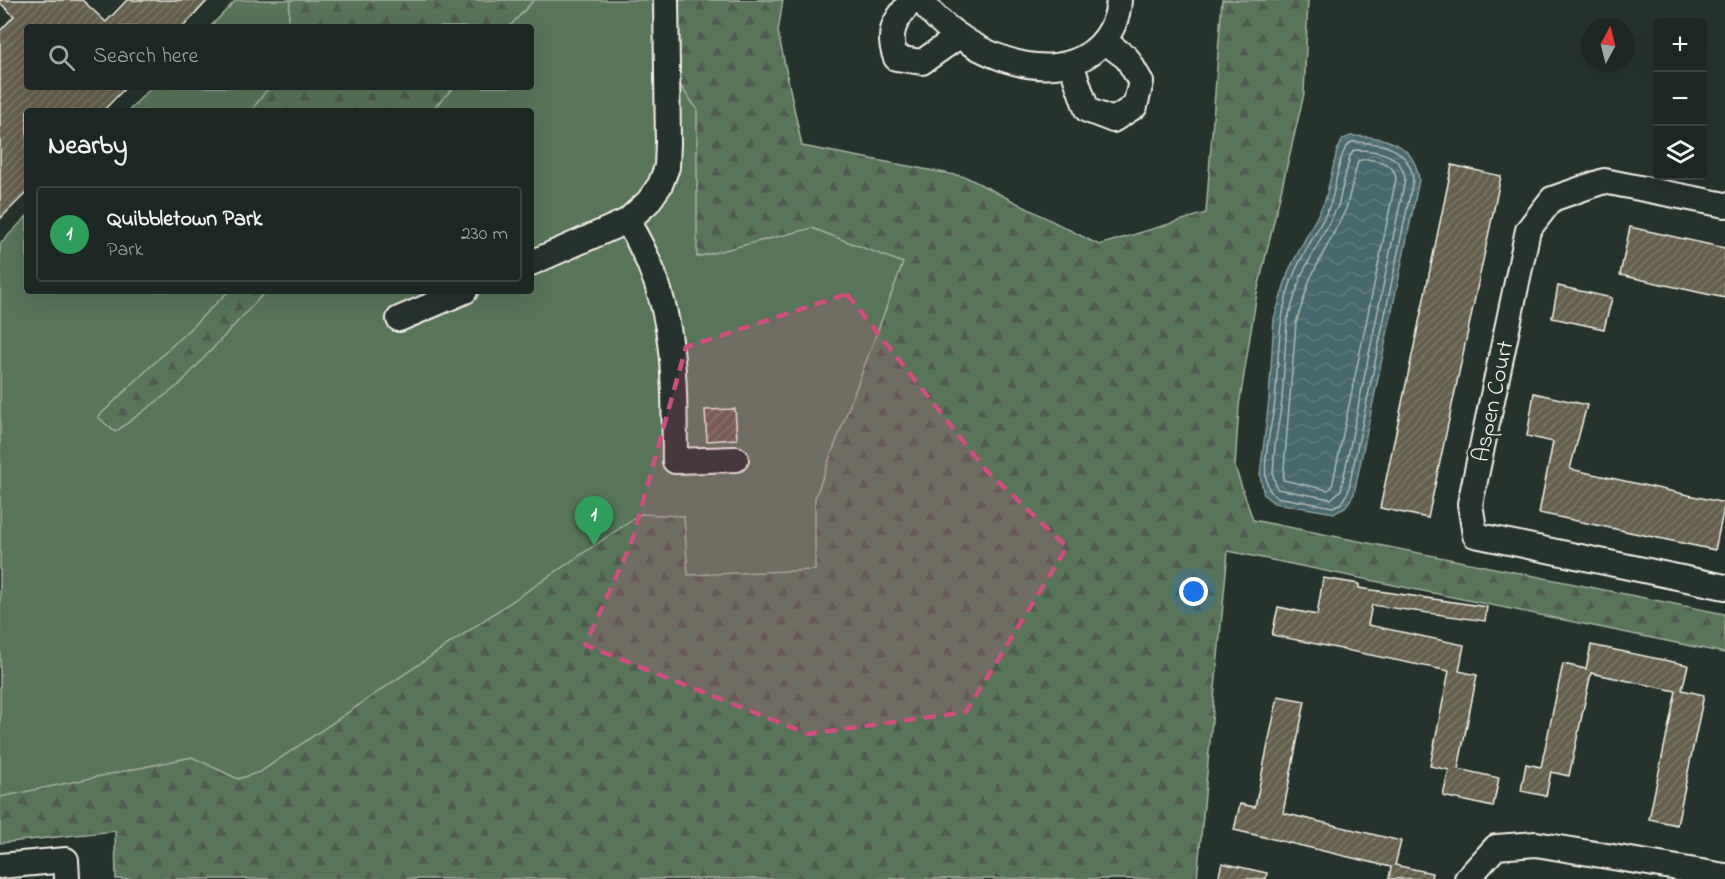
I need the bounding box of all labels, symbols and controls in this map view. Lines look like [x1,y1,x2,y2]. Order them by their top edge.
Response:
north arrow [1581,18,1635,72]
map controls [1653,18,1707,180]
button: + [1653,18,1707,72]
search box [24,24,534,90]
icon: search [45,41,78,74]
text: Search here [93,41,198,73]
button: − [1653,72,1707,126]
button: layers [1653,126,1707,180]
text: Nearby [48,128,127,166]
text: Quibbletown Park [107,204,262,236]
text: 1 [66,220,73,249]
text: 230 m [461,220,508,249]
text: Park [107,236,143,265]
street label: Aspen Court [1464,337,1524,466]
pin: 1 [574,496,614,546]
your location [1179,577,1208,606]

